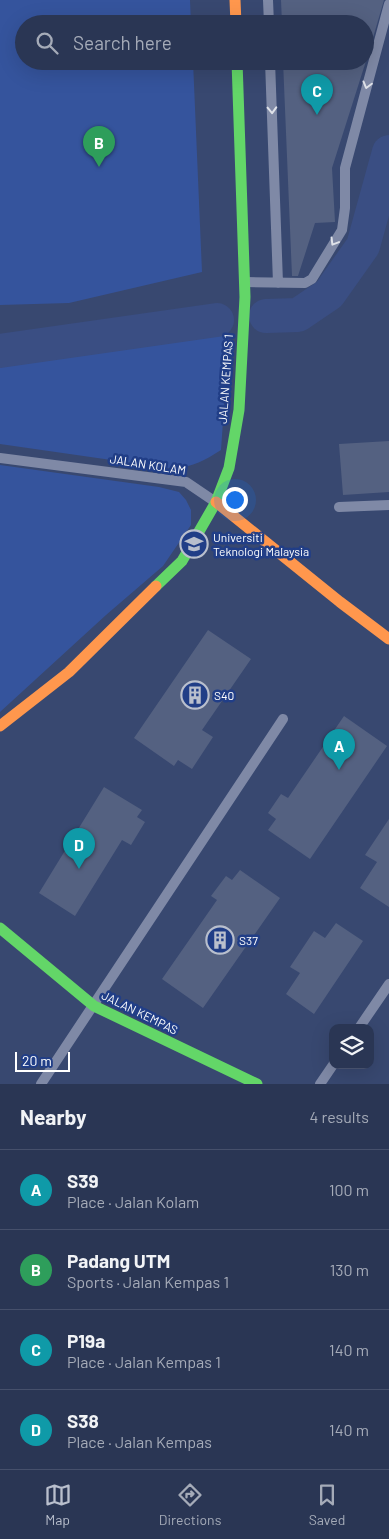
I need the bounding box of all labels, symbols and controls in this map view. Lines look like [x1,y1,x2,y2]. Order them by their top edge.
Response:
search box [15,15,374,70]
icon: search [33,29,61,57]
text: Search here [73,31,172,54]
pin: C [301,74,333,115]
one-way arrow [362,80,372,89]
one-way arrow [266,106,277,114]
pin: B [83,126,115,167]
one-way arrow [331,237,341,246]
street label: JALAN KEMPAS 1 [215,334,235,424]
street label: JALAN KOLAM [109,451,187,477]
your location [222,487,248,513]
school or university icon: Universiti Teknologi Malaysia [179,529,209,559]
place label: Universiti Teknologi Malaysia [213,530,309,558]
building icon: S40 [180,680,210,710]
place label: S40 [214,688,234,702]
pin: A [323,729,355,770]
pin: D [63,828,95,869]
building icon: S37 [205,925,235,955]
place label: S37 [239,933,258,947]
street label: JALAN KEMPAS [100,987,180,1037]
map controls [329,1024,374,1069]
button: layers [329,1024,374,1069]
scale bar [15,1049,70,1072]
text: 20 m [22,1052,52,1069]
text: Nearby [20,1104,86,1129]
text: 4 results [309,1107,369,1126]
text: S39 [67,1169,99,1192]
text: A [31,1180,41,1199]
text: 100 m [329,1180,369,1199]
text: Place · Jalan Kolam [67,1192,199,1211]
text: Padang UTM [67,1249,170,1272]
text: B [31,1260,41,1279]
text: 130 m [330,1260,369,1279]
text: Sports · Jalan Kempas 1 [67,1272,229,1291]
text: P19a [67,1329,105,1352]
text: C [31,1340,41,1359]
text: 140 m [329,1340,369,1359]
text: Place · Jalan Kempas 1 [67,1352,221,1371]
text: S38 [67,1409,99,1432]
text: D [31,1420,41,1439]
text: 140 m [329,1420,369,1439]
text: Place · Jalan Kempas [67,1432,212,1451]
tab: Map [44,1481,72,1528]
tab: Directions [159,1481,221,1528]
tab: Saved [309,1481,345,1528]

